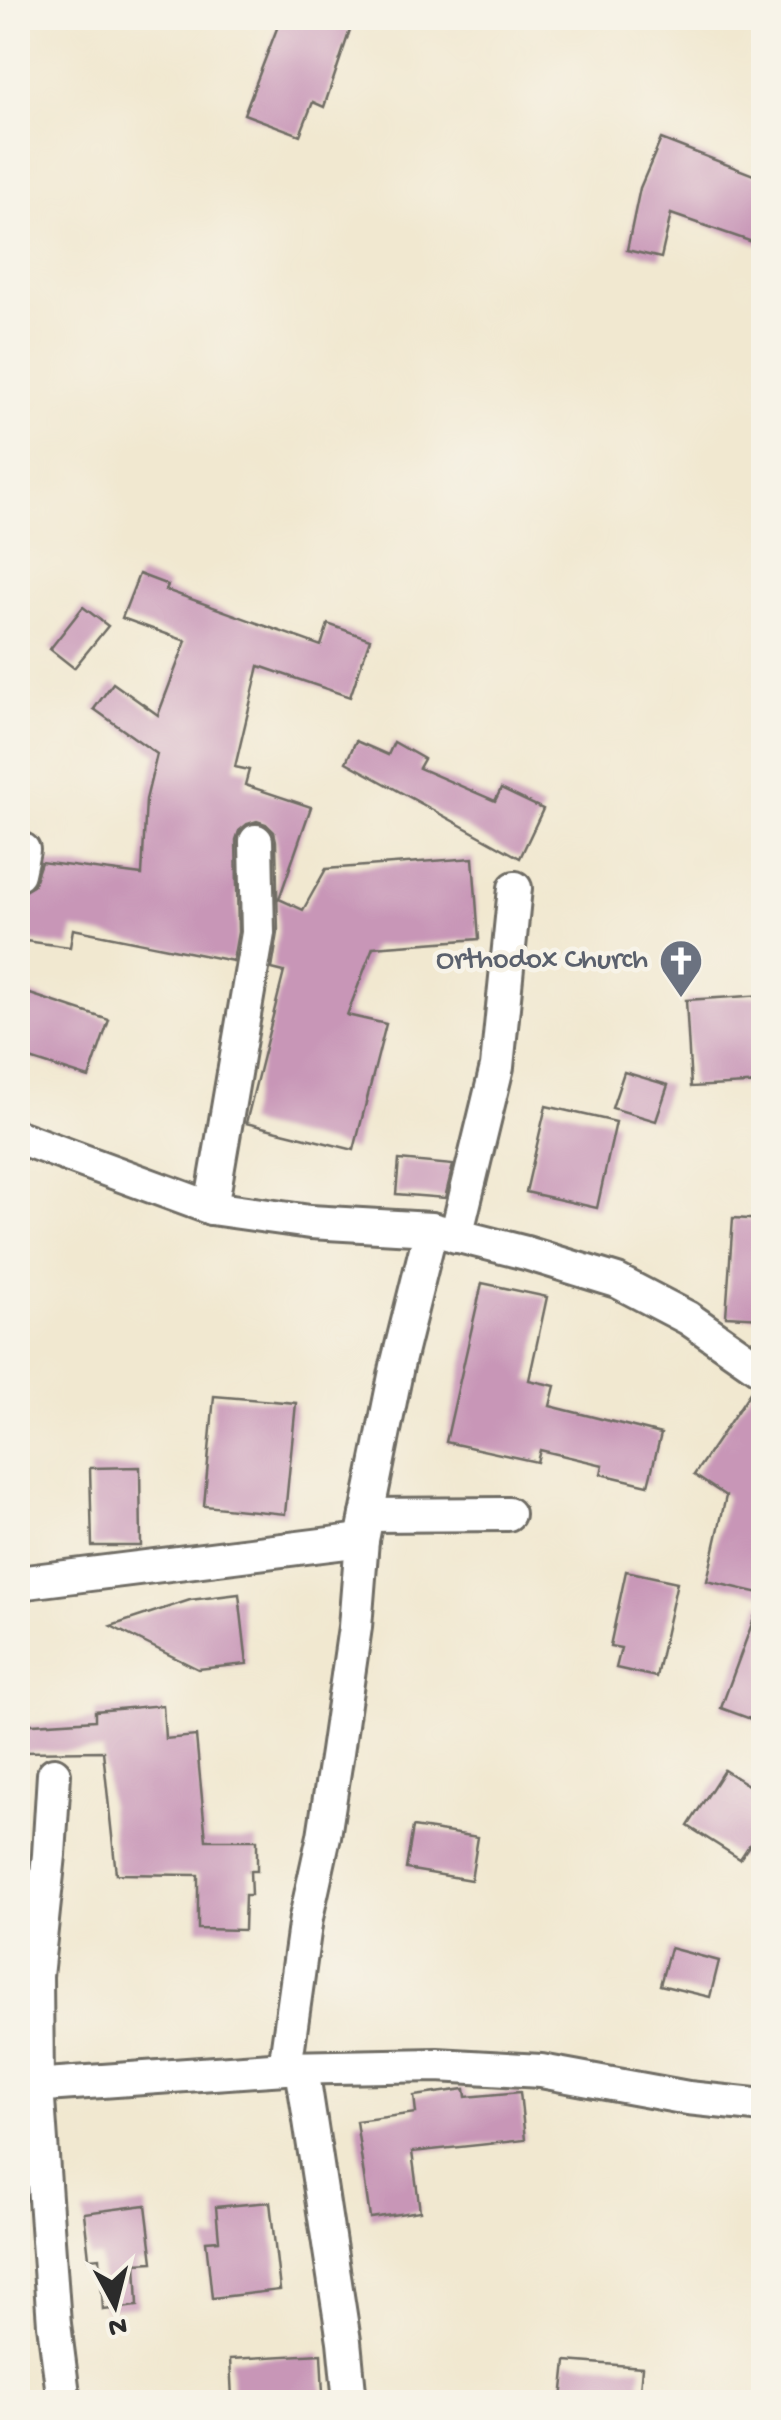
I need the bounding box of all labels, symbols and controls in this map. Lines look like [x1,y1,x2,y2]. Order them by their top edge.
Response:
church icon: Orthodox Church [658,938,704,999]
place label: Orthodox Church [436,944,648,979]
north arrow [65,2255,165,2355]
text: N [106,2308,129,2343]

